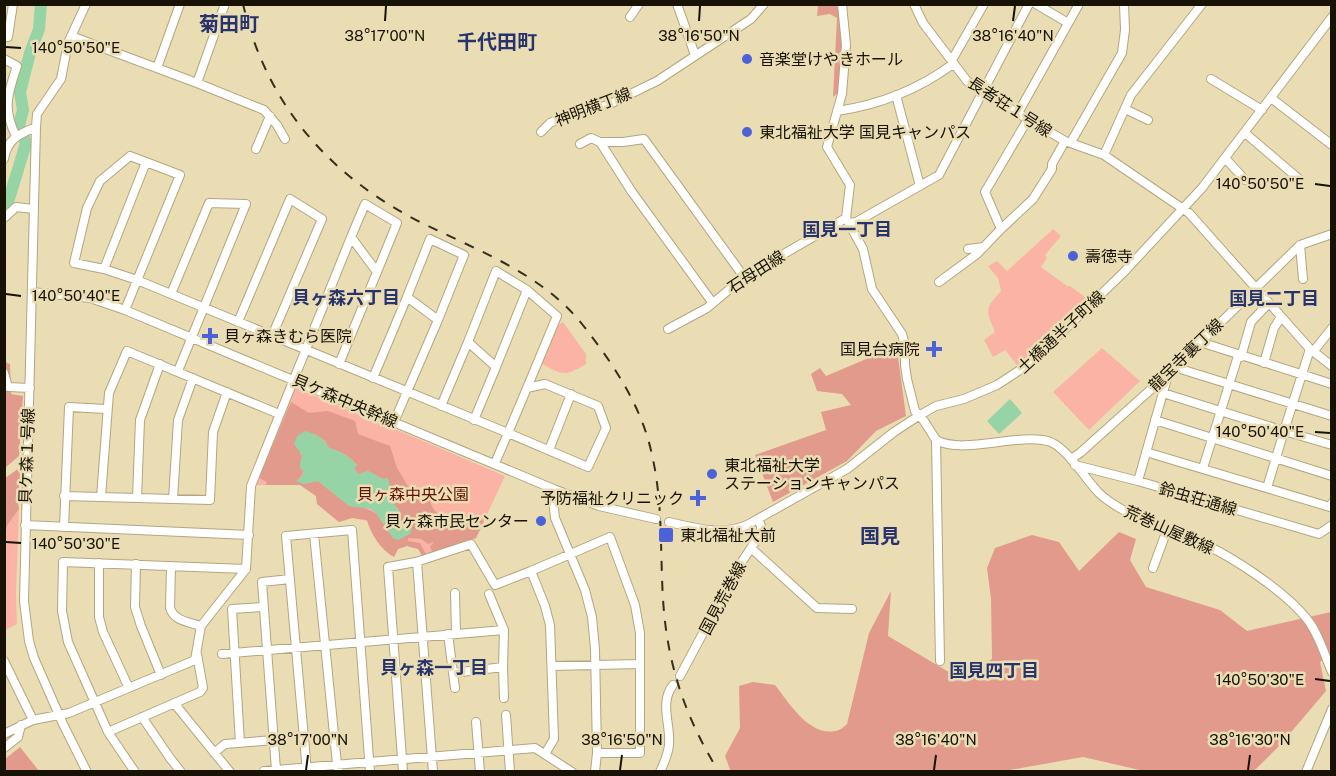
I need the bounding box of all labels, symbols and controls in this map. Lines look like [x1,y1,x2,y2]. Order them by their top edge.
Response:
district label: 菊田町 [199,12,259,36]
text: 38°17'00"N [345,27,425,44]
text: 38°16'50"N [658,27,740,44]
text: 38°16'40"N [972,27,1054,44]
district label: 千代田町 [457,30,537,54]
text: 140°50'50"E [32,39,120,56]
place label: 音楽堂けやきホール [759,50,903,69]
marker: 音楽堂けやきホール [740,52,754,66]
street label: 長者荘１号線 [965,73,1055,141]
street label: 神明横丁線 [552,84,634,130]
place label: 東北福祉大学 国見キャンパス [759,123,971,142]
marker: 東北福祉大学 国見キャンパス [740,125,754,139]
text: 140°50'50"E [1216,175,1304,192]
district label: 国見一丁目 [802,219,892,240]
street label: 石母田線 [724,247,788,297]
place label: 壽徳寺 [1085,247,1133,266]
marker: 壽徳寺 [1066,249,1080,263]
text: 140°50'40"E [32,287,120,304]
district label: 貝ヶ森六丁目 [292,287,400,308]
street label: 土橋通半子町線 [1014,287,1108,377]
district label: 国見二丁目 [1229,288,1319,309]
street label: 龍宝寺裏丁線 [1145,315,1227,395]
marker: 貝ヶ森きむら医院 [201,327,219,345]
place label: 貝ヶ森きむら医院 [224,327,352,346]
place label: 国見台病院 [840,340,920,359]
marker: 国見台病院 [925,340,943,358]
street label: 貝ケ森中央幹線 [290,370,400,432]
street label: 貝ケ森１号線 [16,408,38,504]
text: 140°50'40"E [1216,423,1304,440]
place label: 東北福祉大学 ステーションキャンパス [724,456,900,493]
marker: 東北福祉大学 ステーションキャンパス [705,467,719,481]
street label: 鈴虫荘通線 [1157,479,1239,519]
park label: 貝ヶ森中央公園 [357,485,469,504]
place label: 予防福祉クリニック [540,489,684,508]
marker: 予防福祉クリニック [689,489,707,507]
street label: 荒巻山屋敷線 [1121,502,1217,558]
place label: 貝ヶ森市民センター [385,512,529,531]
marker: 貝ヶ森市民センター [534,514,548,528]
district label: 国見 [860,524,900,548]
marker: 東北福祉大前 [657,526,675,544]
place label: 東北福祉大前 [680,526,776,545]
text: 140°50'30"E [32,535,120,552]
street label: 国見荒巻線 [696,558,750,638]
district label: 貝ヶ森一丁目 [380,657,488,678]
district label: 国見四丁目 [949,660,1039,681]
text: 140°50'30"E [1216,671,1304,688]
text: 38°17'00"N [268,731,348,748]
text: 38°16'50"N [581,731,663,748]
text: 38°16'40"N [895,731,977,748]
text: 38°16'30"N [1209,731,1291,748]

